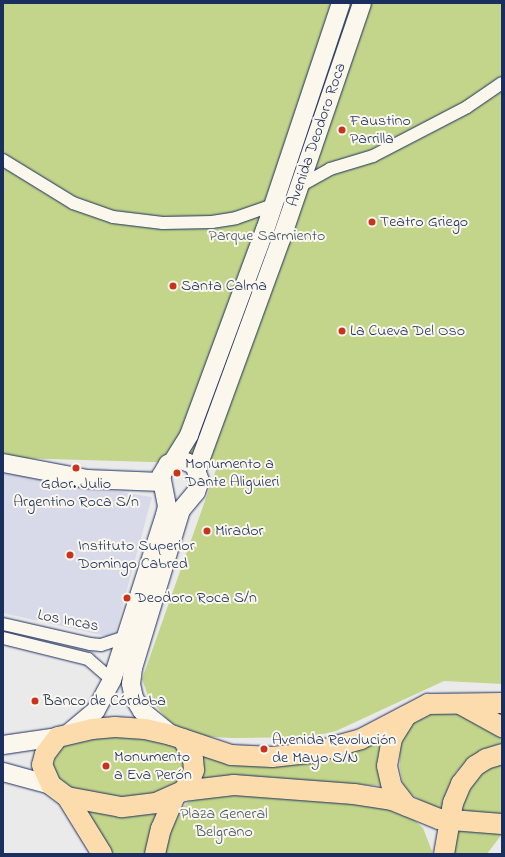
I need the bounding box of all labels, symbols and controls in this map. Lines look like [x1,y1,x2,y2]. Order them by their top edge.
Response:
street label: Avenida Deodoro Roca [283,61,351,209]
place label: Faustino Parrilla [350,111,411,149]
marker: Faustino Parrilla [337,125,347,135]
place label: Teatro Griego [380,212,468,232]
marker: Teatro Griego [367,217,377,227]
park label: Parque Sarmiento [209,226,325,246]
place label: Santa Calma [181,276,267,296]
marker: Santa Calma [168,281,178,291]
place label: La Cueva Del Oso [350,321,465,341]
marker: La Cueva Del Oso [337,326,347,336]
place label: Monumento a Dante Aliguieri [185,454,279,492]
marker: Gdor. Julio Argentino Roca S/n [71,463,81,473]
marker: Monumento a Dante Aliguieri [172,468,182,478]
place label: Gdor. Julio Argentino Roca S/n [13,474,139,512]
place label: Mirador [215,521,263,541]
marker: Mirador [202,526,212,536]
place label: Instituto Superior Domingo Cabred [78,536,195,574]
marker: Instituto Superior Domingo Cabred [65,550,75,560]
place label: Deodoro Roca S/n [135,588,257,608]
marker: Deodoro Roca S/n [122,593,132,603]
street label: Los Incas [36,606,100,636]
place label: Banco de Córdoba [43,691,166,711]
marker: Banco de Córdoba [30,696,40,706]
place label: Avenida Revolución de Mayo S/N [272,730,396,768]
marker: Avenida Revolución de Mayo S/N [259,744,269,754]
place label: Monumento a Eva Perón [114,747,192,785]
marker: Monumento a Eva Perón [101,761,111,771]
park label: Plaza General Belgrano [180,804,268,842]

